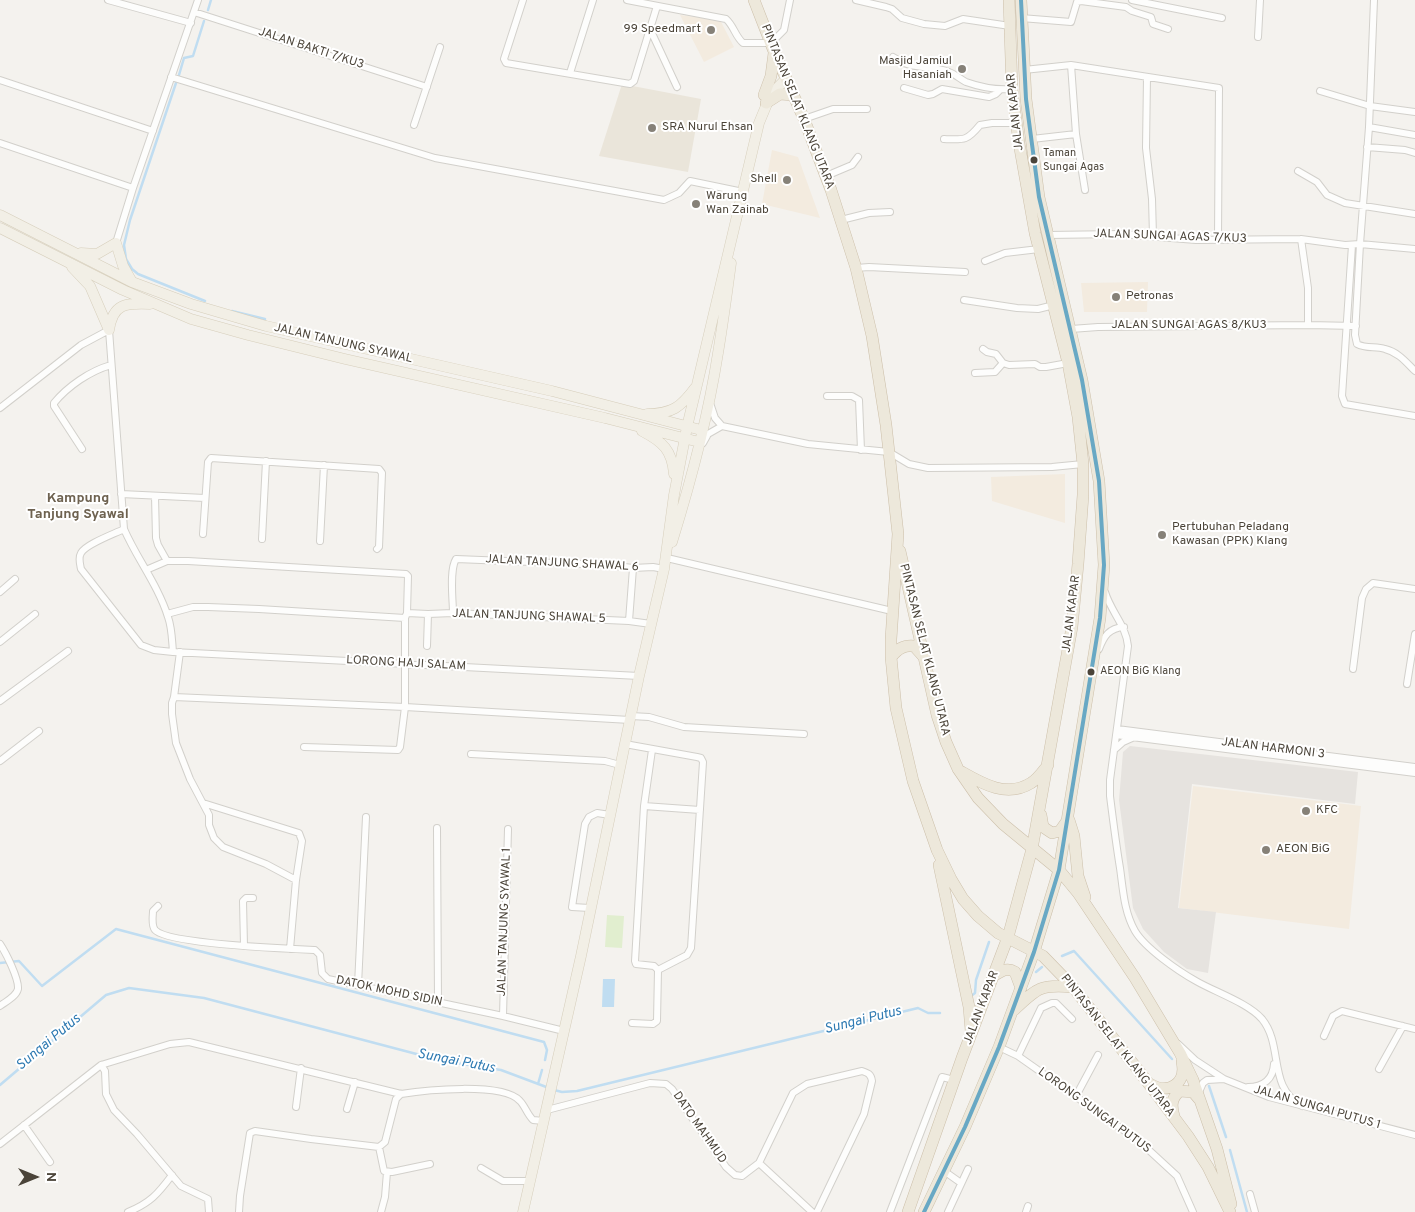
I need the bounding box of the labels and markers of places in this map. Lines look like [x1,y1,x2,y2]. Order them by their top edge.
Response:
place label: 99 Speedmart [624,23,701,37]
marker: 99 Speedmart [705,24,717,36]
place label: Masjid Jamiul Hasaniah [879,55,952,83]
marker: Masjid Jamiul Hasaniah [956,63,968,75]
place label: SRA Nurul Ehsan [662,121,753,135]
marker: SRA Nurul Ehsan [646,122,658,134]
place label: Taman Sungai Agas [1043,147,1104,173]
marker: Taman Sungai Agas [1029,155,1039,165]
place label: Shell [750,173,777,187]
marker: Shell [781,174,793,186]
place label: Warung Wan Zainab [706,190,769,218]
marker: Warung Wan Zainab [690,198,702,210]
place label: Petronas [1126,290,1174,304]
marker: Petronas [1110,291,1122,303]
place label: Pertubuhan Peladang Kawasan (PPK) Klang [1172,521,1289,549]
marker: Pertubuhan Peladang Kawasan (PPK) Klang [1156,529,1168,541]
place label: AEON BiG Klang [1100,665,1181,679]
marker: AEON BiG Klang [1086,667,1096,677]
place label: KFC [1316,804,1338,818]
marker: KFC [1300,805,1312,817]
place label: AEON BiG [1276,843,1330,857]
marker: AEON BiG [1260,844,1272,856]

